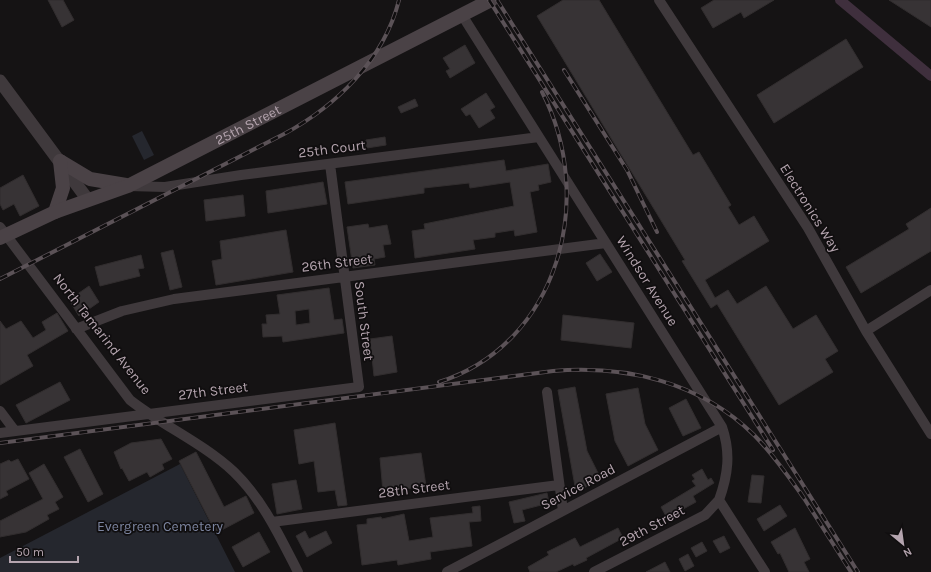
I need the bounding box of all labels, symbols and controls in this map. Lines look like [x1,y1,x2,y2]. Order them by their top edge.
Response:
street label: 25th Street [212,101,284,148]
street label: 25th Court [297,136,367,162]
street label: Electronics Way [776,161,844,256]
street label: Windsor Avenue [613,233,681,329]
street label: 26th Street [300,250,374,276]
street label: North Tamarind Avenue [49,270,155,398]
street label: South Street [351,280,377,362]
street label: 27th Street [177,378,249,404]
street label: Service Road [538,460,618,514]
street label: 28th Street [377,476,451,502]
street label: 29th Street [616,502,688,550]
park label: Evergreen Cemetery [97,518,224,535]
north arrow [883,524,923,564]
scale bar [10,538,78,564]
text: 50 m [16,545,44,559]
text: N [901,545,914,560]

